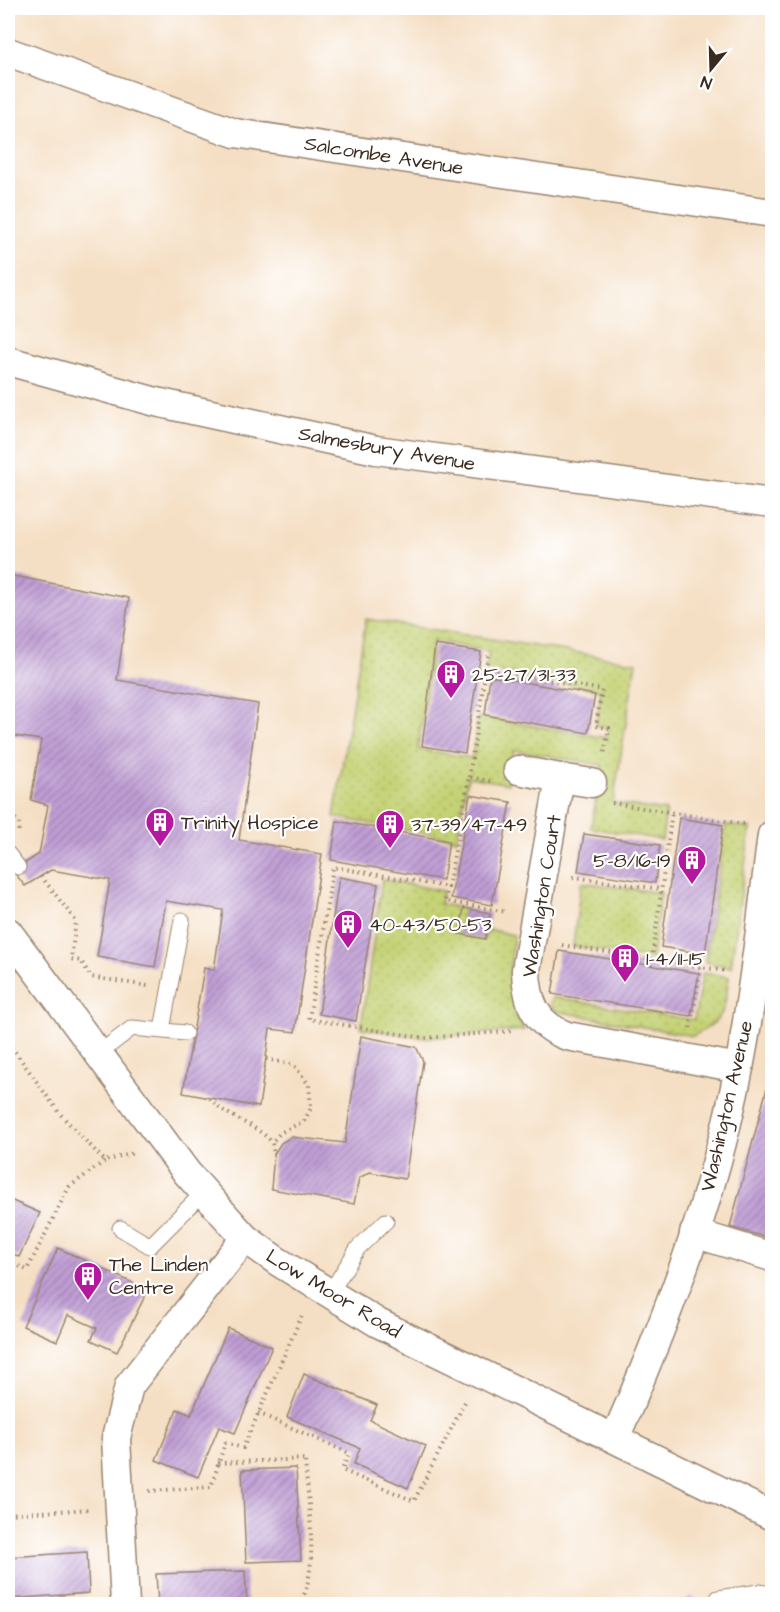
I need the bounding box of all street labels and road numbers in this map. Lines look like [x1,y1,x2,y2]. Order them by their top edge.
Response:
street label: Salcombe Avenue [302,130,466,182]
street label: Salmesbury Avenue [296,420,478,479]
street label: Washington Court [515,813,570,980]
street label: Washington Avenue [694,1018,761,1195]
street label: Low Moor Road [261,1242,406,1345]

